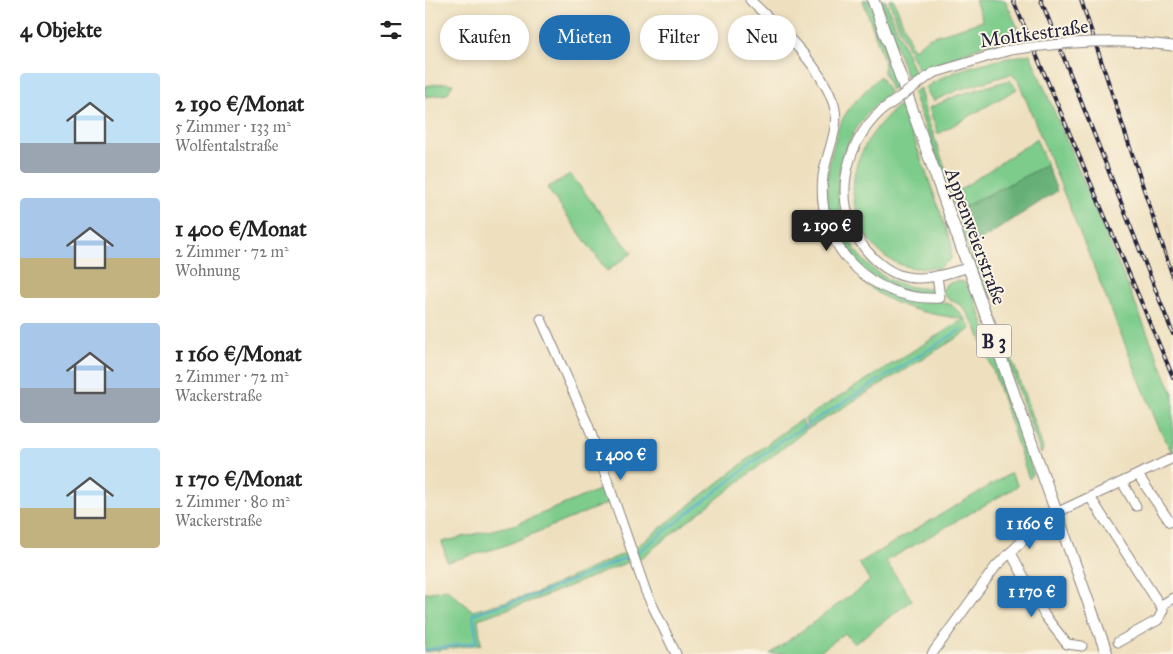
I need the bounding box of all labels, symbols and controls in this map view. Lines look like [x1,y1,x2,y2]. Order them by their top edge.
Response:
street label: Moltkestraße [978,14,1090,52]
chip: Kaufen [440,15,529,60]
chip: Mieten [539,15,630,60]
chip: Filter [640,15,718,60]
chip: Neu [728,15,796,60]
icon: filters [377,16,405,44]
text: 4 Objekte [20,17,102,43]
text: 2 190 €/Monat [175,91,304,117]
icon: home [60,93,120,153]
text: 5 Zimmer · 133 m² [175,117,291,136]
text: Wolfentalstraße [175,136,278,155]
street label: Appenweierstraße [940,163,1012,308]
pin: 2 190 € [781,210,873,252]
text: 1 400 €/Monat [175,216,307,242]
text: 2 190 € [803,216,851,235]
icon: home [60,218,120,278]
text: 2 Zimmer · 72 m² [175,242,289,261]
text: Wohnung [175,261,240,280]
road number: B 3 [977,324,1011,358]
text: 1 160 €/Monat [175,341,302,367]
icon: home [60,343,120,403]
text: 2 Zimmer · 72 m² [175,367,289,386]
text: Wackerstraße [175,386,262,405]
pin: 1 400 € [575,438,667,481]
text: 1 400 € [596,445,646,464]
text: 1 170 €/Monat [175,466,302,492]
icon: home [60,468,120,528]
text: 2 Zimmer · 80 m² [175,492,290,511]
pin: 1 160 € [984,508,1076,550]
text: Wackerstraße [175,511,262,530]
text: 1 160 € [1007,514,1053,533]
pin: 1 170 € [986,576,1078,618]
text: 1 170 € [1008,582,1056,601]

